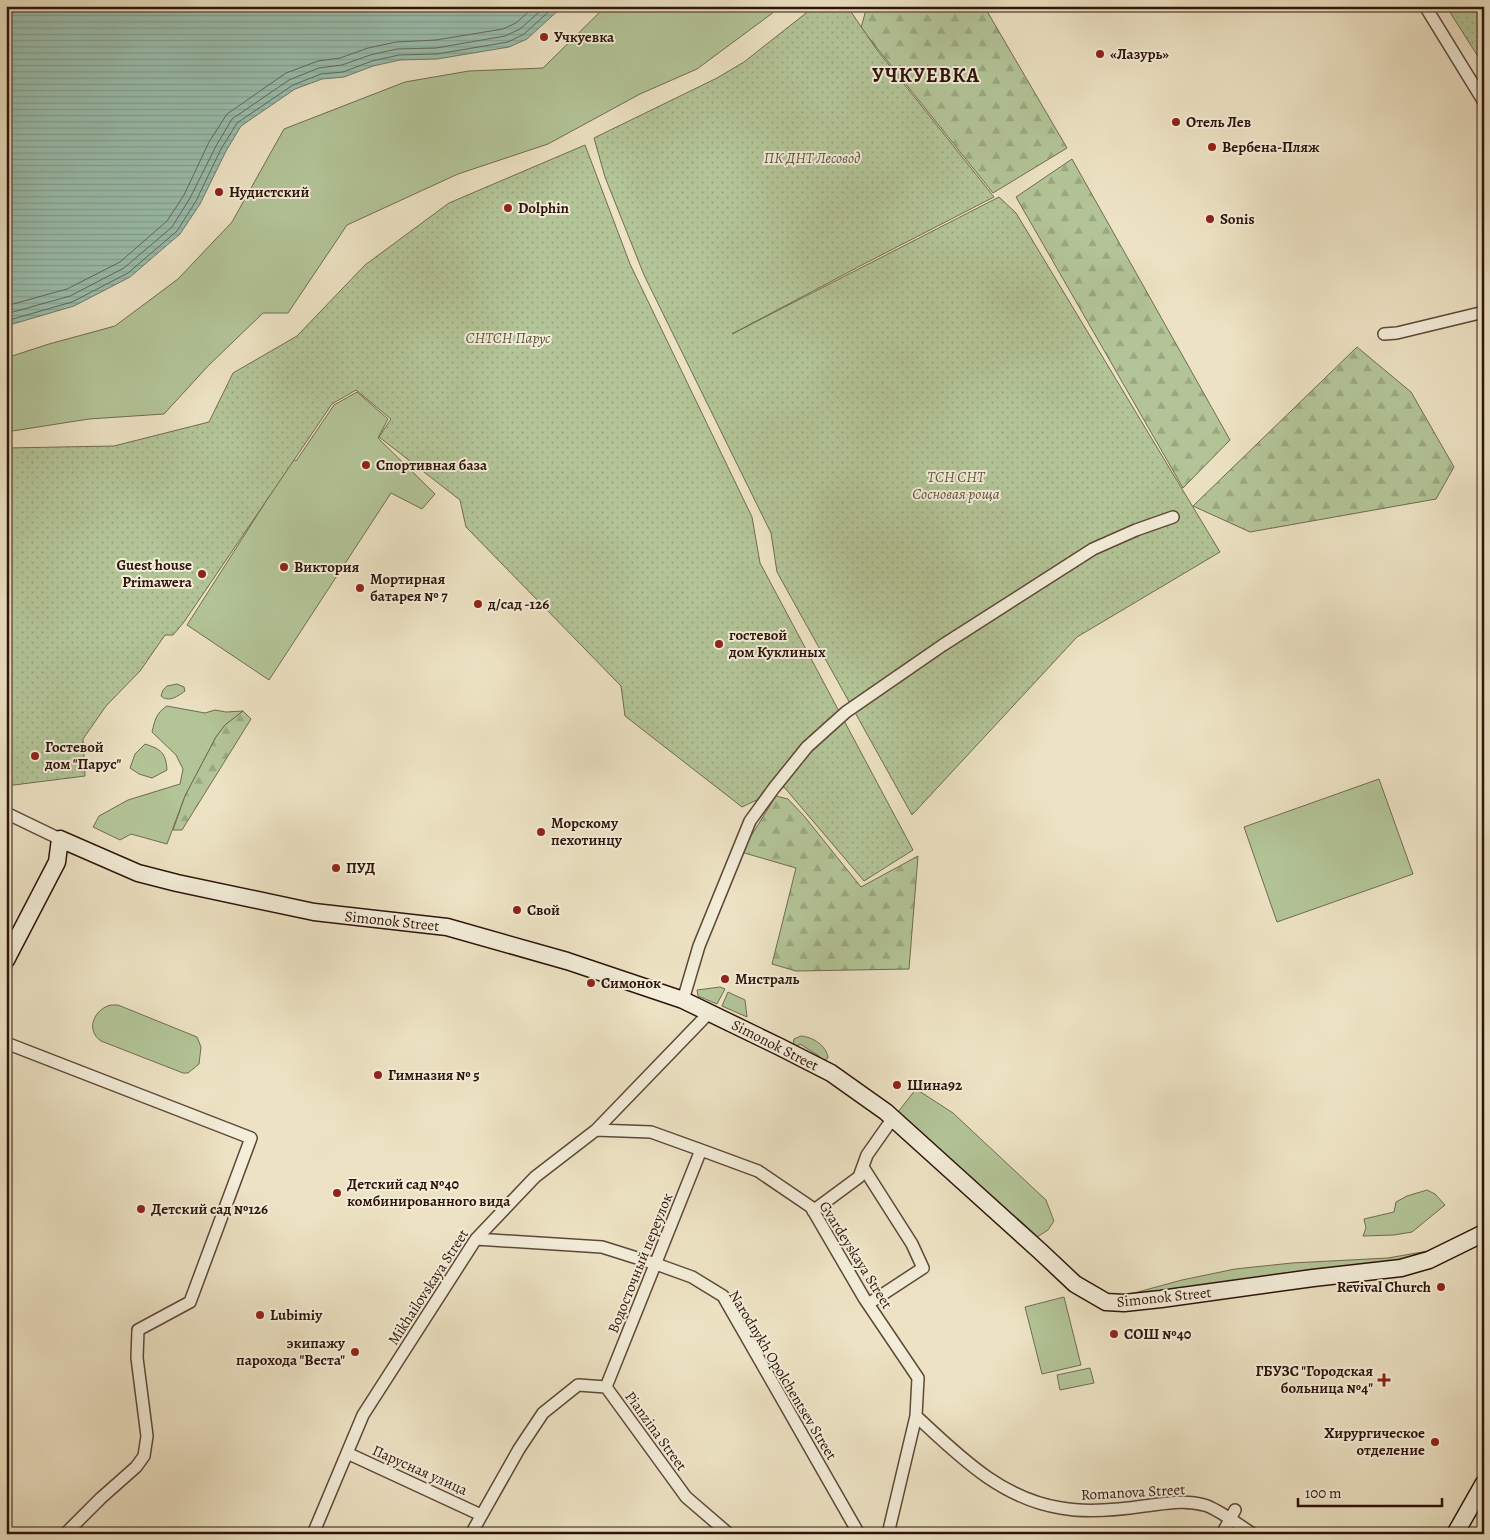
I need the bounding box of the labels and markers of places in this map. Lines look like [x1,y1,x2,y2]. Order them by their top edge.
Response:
place label: Учкуевка [554,27,615,47]
marker: Учкуевка [538,31,550,43]
place label: «Лазурь» [1110,44,1169,64]
marker: «Лазурь» [1094,48,1106,60]
place label: Отель Лев [1186,112,1251,132]
marker: Отель Лев [1170,116,1182,128]
place label: Вербена-Пляж [1222,137,1320,157]
marker: Вербена-Пляж [1206,141,1218,153]
place label: Нудистский [229,182,309,202]
marker: Нудистский [213,186,225,198]
place label: Dolphin [518,198,570,218]
marker: Dolphin [502,202,514,214]
place label: Sonis [1220,209,1255,229]
marker: Sonis [1204,213,1216,225]
place label: Спортивная база [376,455,488,475]
marker: Спортивная база [360,459,372,471]
place label: Guest house Primawera [116,555,193,592]
place label: Виктория [294,557,360,577]
marker: Виктория [278,561,290,573]
marker: Guest house Primawera [196,568,208,580]
place label: Мортирная батарея № 7 [370,569,448,606]
marker: Мортирная батарея № 7 [354,582,366,594]
place label: д/сад -126 [487,594,549,614]
marker: д/сад -126 [472,598,484,610]
place label: гостевой дом Куклиных [728,625,826,662]
marker: гостевой дом Куклиных [713,638,725,650]
place label: Гостевой дом "Парус" [44,737,122,774]
marker: Гостевой дом "Парус" [29,750,41,762]
place label: Морскому пехотинцу [551,813,623,850]
marker: Морскому пехотинцу [535,826,547,838]
place label: ПУД [346,858,375,878]
marker: ПУД [330,862,342,874]
place label: Свой [527,900,560,920]
marker: Свой [511,904,523,916]
place label: Мистраль [735,969,800,989]
place label: Симонок [601,973,661,993]
marker: Мистраль [719,973,731,985]
marker: Симонок [585,977,597,989]
place label: Гимназия № 5 [388,1065,480,1085]
marker: Гимназия № 5 [372,1069,384,1081]
place label: Шина92 [907,1075,963,1095]
marker: Шина92 [891,1079,903,1091]
place label: Детский сад №40 комбинированного вида [347,1174,511,1211]
marker: Детский сад №40 комбинированного вида [331,1187,343,1199]
place label: Детский сад №126 [151,1199,268,1219]
marker: Детский сад №126 [135,1203,147,1215]
place label: Revival Church [1337,1277,1431,1297]
marker: Revival Church [1435,1281,1447,1293]
place label: Lubimiy [270,1305,323,1325]
marker: Lubimiy [254,1309,266,1321]
place label: СОШ №40 [1124,1324,1192,1344]
marker: СОШ №40 [1108,1328,1120,1340]
place label: экипажу парохода "Веста" [236,1333,346,1370]
marker: экипажу парохода "Веста" [349,1346,361,1358]
place label: ГБУЗС "Городская больница №4" [1255,1361,1373,1398]
marker: ГБУЗС "Городская больница №4" [1377,1373,1391,1387]
place label: Хирургическое отделение [1324,1423,1425,1460]
marker: Хирургическое отделение [1429,1436,1441,1448]

